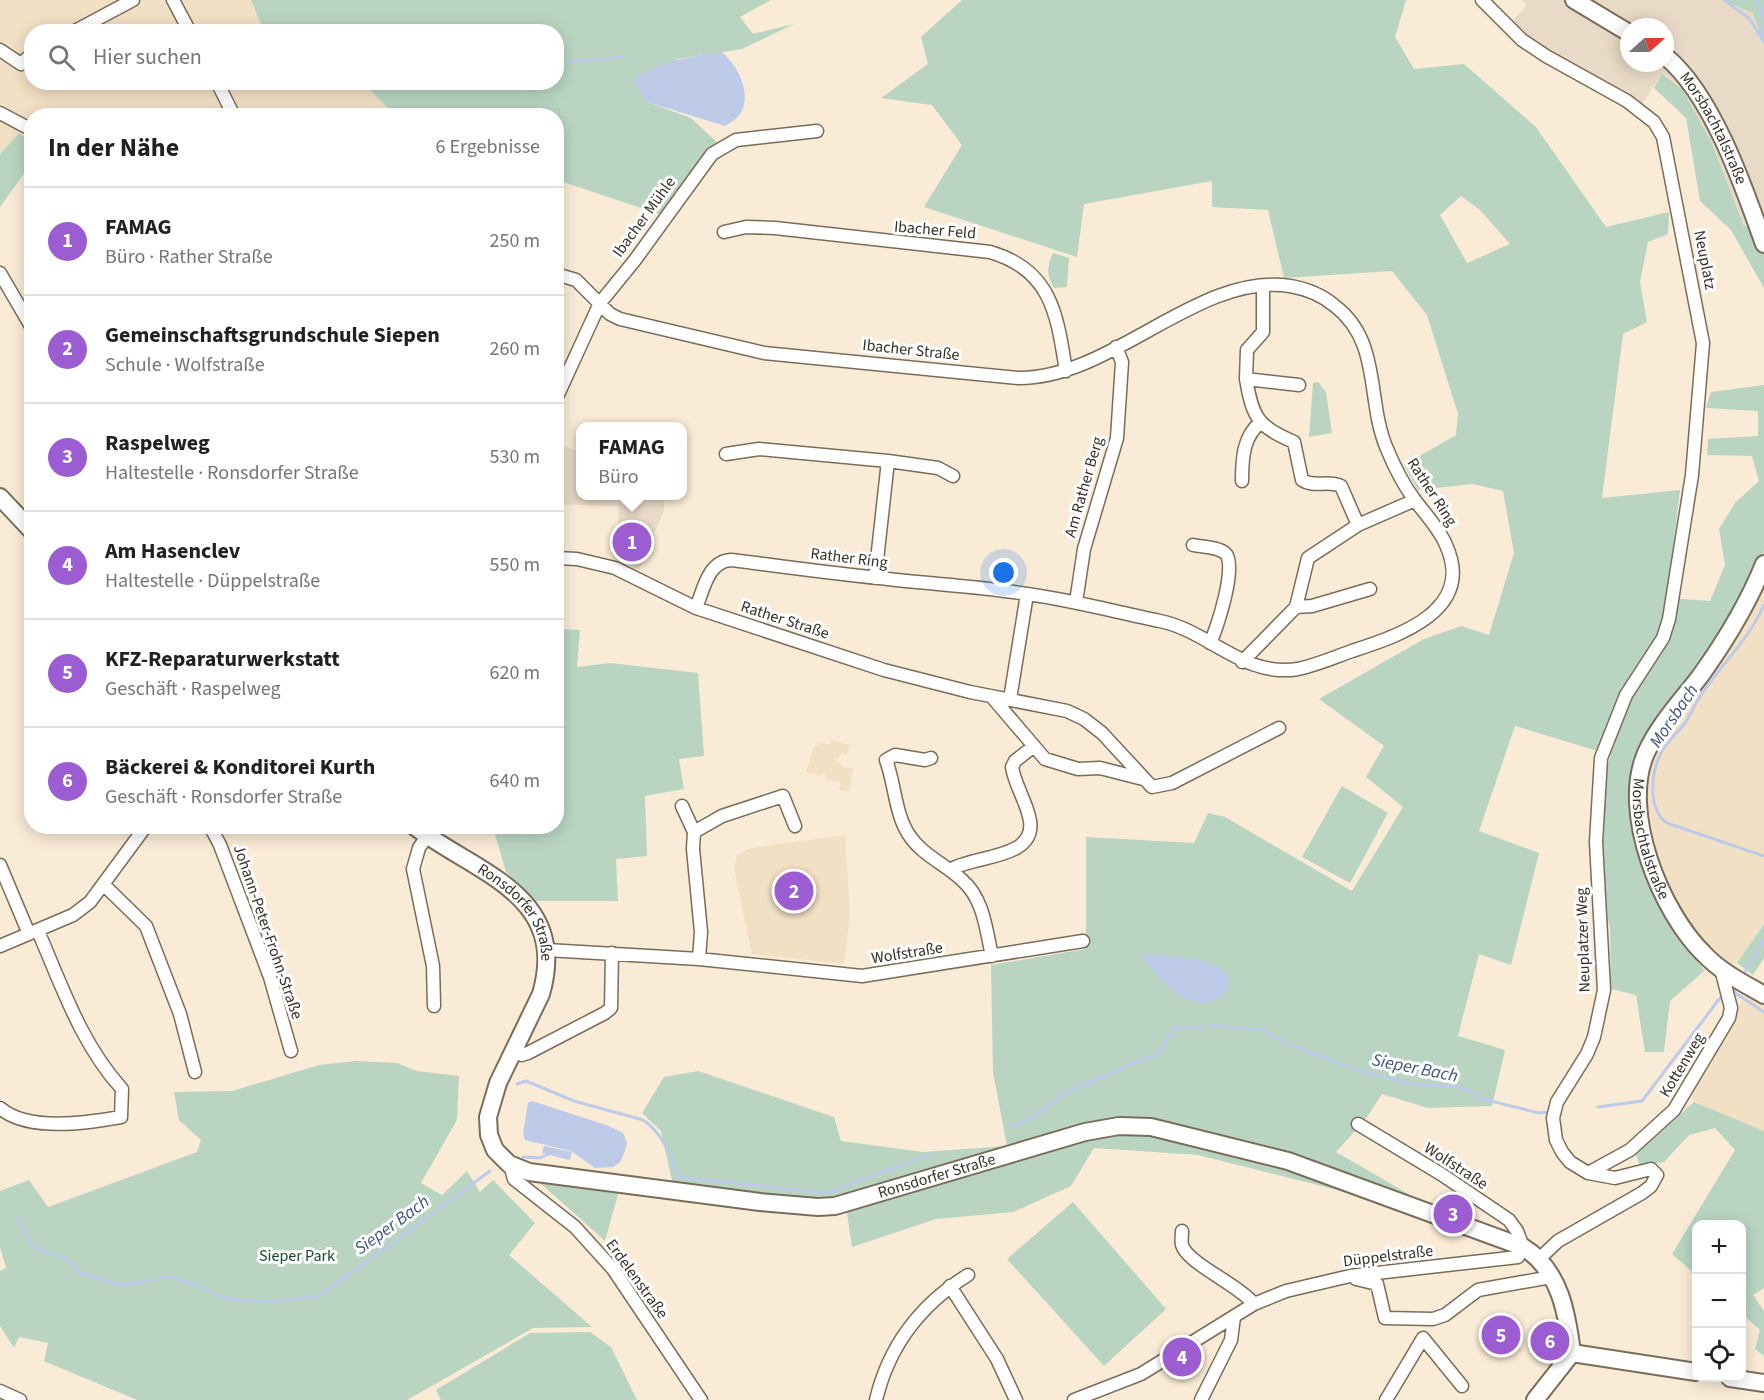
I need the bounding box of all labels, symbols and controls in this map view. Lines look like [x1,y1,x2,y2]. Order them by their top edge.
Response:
north arrow [1620,18,1674,72]
search box [24,24,564,90]
icon: search [45,41,78,74]
text: Hier suchen [93,41,202,73]
street label: Morsbachtalstraße [1675,67,1752,188]
text: In der Nähe [48,129,179,166]
text: 6 Ergebnisse [435,133,540,161]
street label: Ibacher Mühle [607,172,681,262]
text: FAMAG [105,211,171,243]
street label: Ibacher Feld [893,215,977,245]
text: 1 [62,227,73,255]
text: 250 m [490,227,540,255]
street label: Neuplatz [1688,228,1722,292]
text: Büro · Rather Straße [105,243,273,271]
text: Gemeinschaftsgrundschule Siepen [105,319,440,351]
street label: Ibacher Straße [861,334,961,366]
text: 2 [62,335,73,363]
text: 260 m [490,335,540,363]
text: Schule · Wolfstraße [105,351,265,379]
popup [576,422,687,500]
text: Raspelweg [105,427,210,459]
text: FAMAG [598,431,665,463]
street label: Am Rather Berg [1059,434,1109,540]
text: 3 [62,443,73,471]
text: 530 m [490,443,540,471]
street label: Rather Ring [1402,453,1462,531]
text: Haltestelle · Ronsdorfer Straße [105,459,359,487]
text: Büro [598,463,639,491]
pin: 1 [612,520,652,564]
text: Am Hasenclev [105,535,240,567]
street label: Rather Ring [809,542,889,574]
text: 4 [62,551,73,579]
text: 550 m [490,551,540,579]
your location [989,558,1018,587]
text: Haltestelle · Düppelstraße [105,567,320,595]
street label: Rather Straße [738,595,832,645]
text: KFZ-Reparaturwerkstatt [105,643,340,675]
text: 5 [62,659,73,687]
text: 620 m [490,659,540,687]
text: Geschäft · Raspelweg [105,675,281,703]
water label: Morsbach [1644,679,1704,753]
text: Bäckerei & Konditorei Kurth [105,751,375,783]
text: 6 [62,767,73,795]
text: 640 m [490,767,540,795]
street label: Morsbachtalstraße [1627,777,1675,903]
text: Geschäft · Ronsdorfer Straße [105,783,342,811]
street label: Johann-Peter-Frohn-Straße [228,842,308,1022]
street label: Ronsdorfer Straße [473,858,557,961]
pin: 2 [774,868,814,914]
street label: Neuplatzer Weg [1570,887,1596,993]
street label: Wolfstraße [870,936,944,970]
street label: Kottenweg [1654,1029,1710,1101]
water label: Sieper Bach [1370,1047,1460,1089]
street label: Wolfstraße [1420,1137,1492,1195]
street label: Ronsdorfer Straße [875,1148,998,1204]
water label: Sieper Bach [349,1189,435,1261]
pin: 3 [1434,1192,1472,1236]
map controls [1692,1220,1746,1382]
button: + [1692,1220,1746,1274]
street label: Erdelenstraße [601,1235,673,1323]
street label: Düppelstraße [1342,1240,1434,1272]
park label: Sieper Park [259,1245,335,1267]
button: − [1692,1274,1746,1328]
pin: 5 [1482,1312,1520,1358]
pin: 6 [1530,1318,1570,1364]
button: locate [1692,1328,1746,1382]
pin: 4 [1162,1334,1202,1380]

